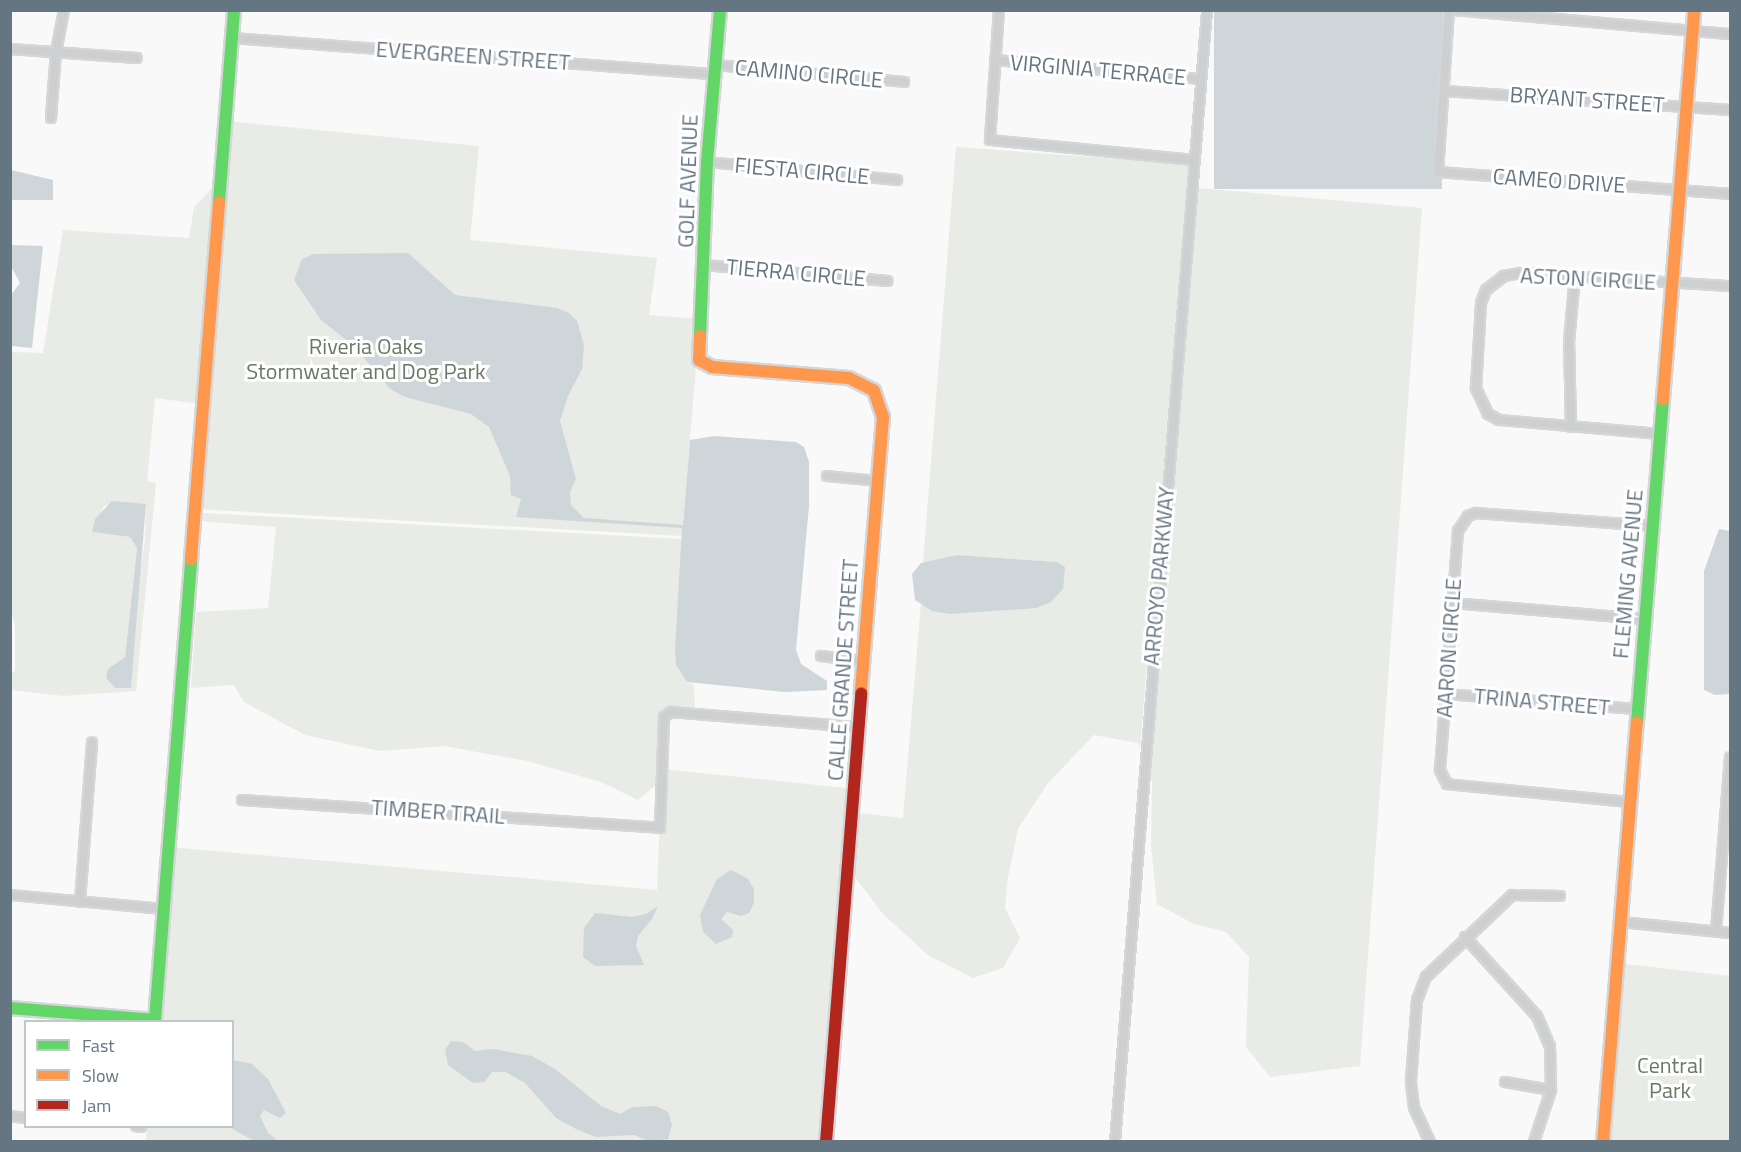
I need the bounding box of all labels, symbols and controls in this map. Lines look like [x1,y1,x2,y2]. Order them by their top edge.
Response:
street label: EVERGREEN STREET [375,36,571,76]
street label: VIRGINIA TERRACE [1009,49,1187,91]
street label: CAMINO CIRCLE [734,54,884,94]
street label: BRYANT STREET [1509,81,1665,119]
street label: GOLF AVENUE [672,114,704,248]
street label: FIESTA CIRCLE [734,152,870,190]
street label: CAMEO DRIVE [1492,163,1626,199]
street label: TIERRA CIRCLE [725,254,867,292]
street label: ASTON CIRCLE [1519,262,1657,296]
park label: Riveria Oaks Stormwater and Dog Park [246,333,486,384]
street label: ARROYO PARKWAY [1138,486,1180,666]
street label: FLEMING AVENUE [1607,488,1649,660]
street label: CALLE GRANDE STREET [822,558,864,782]
street label: AARON CIRCLE [1431,577,1467,719]
street label: TRINA STREET [1473,683,1611,721]
street label: TIMBER TRAIL [370,794,506,830]
legend [24,1020,234,1128]
text: Fast [82,1032,115,1059]
park label: Central Park [1637,1052,1703,1104]
text: Slow [82,1062,119,1089]
text: Jam [82,1092,111,1119]

